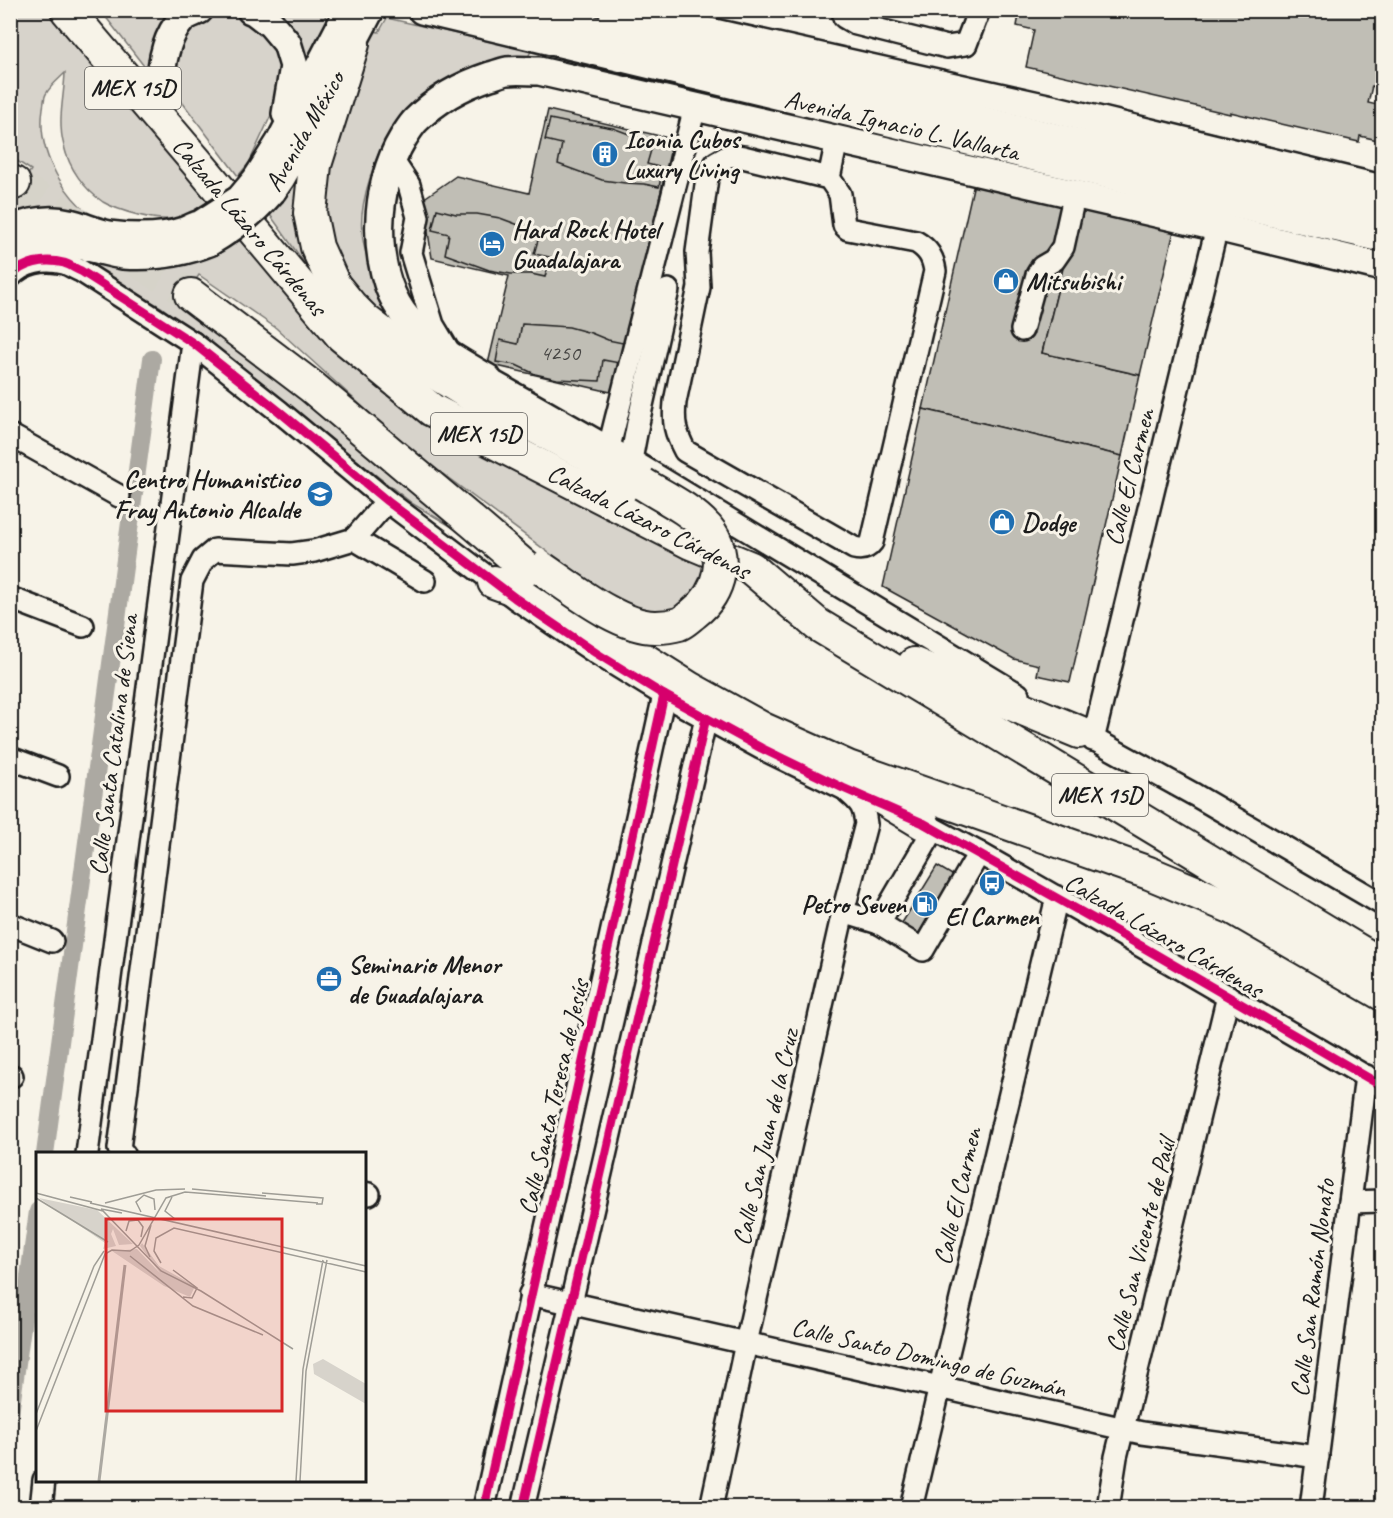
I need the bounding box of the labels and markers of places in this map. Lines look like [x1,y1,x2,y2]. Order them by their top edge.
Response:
place label: Iconia Cubos Luxury Living [624,123,742,186]
building icon: Iconia Cubos Luxury Living [590,139,620,169]
place label: Hard Rock Hotel Guadalajara [512,213,665,276]
hotel icon: Hard Rock Hotel Guadalajara [477,229,507,259]
place label: Mitsubishi [1026,265,1124,298]
shop icon: Mitsubishi [991,266,1021,296]
place label: Centro Humanistico Fray Antonio Alcalde [114,463,302,526]
school or university icon: Centro Humanistico Fray Antonio Alcalde [305,479,335,509]
place label: Dodge [1022,506,1078,539]
shop icon: Dodge [987,507,1017,537]
bus stop icon: El Carmen [977,868,1007,898]
place label: Petro Seven [801,888,907,921]
fuel station icon: Petro Seven [910,889,940,919]
place label: El Carmen [945,900,1040,933]
place label: Seminario Menor de Guadalajara [348,948,503,1011]
office icon: Seminario Menor de Guadalajara [314,964,344,994]

